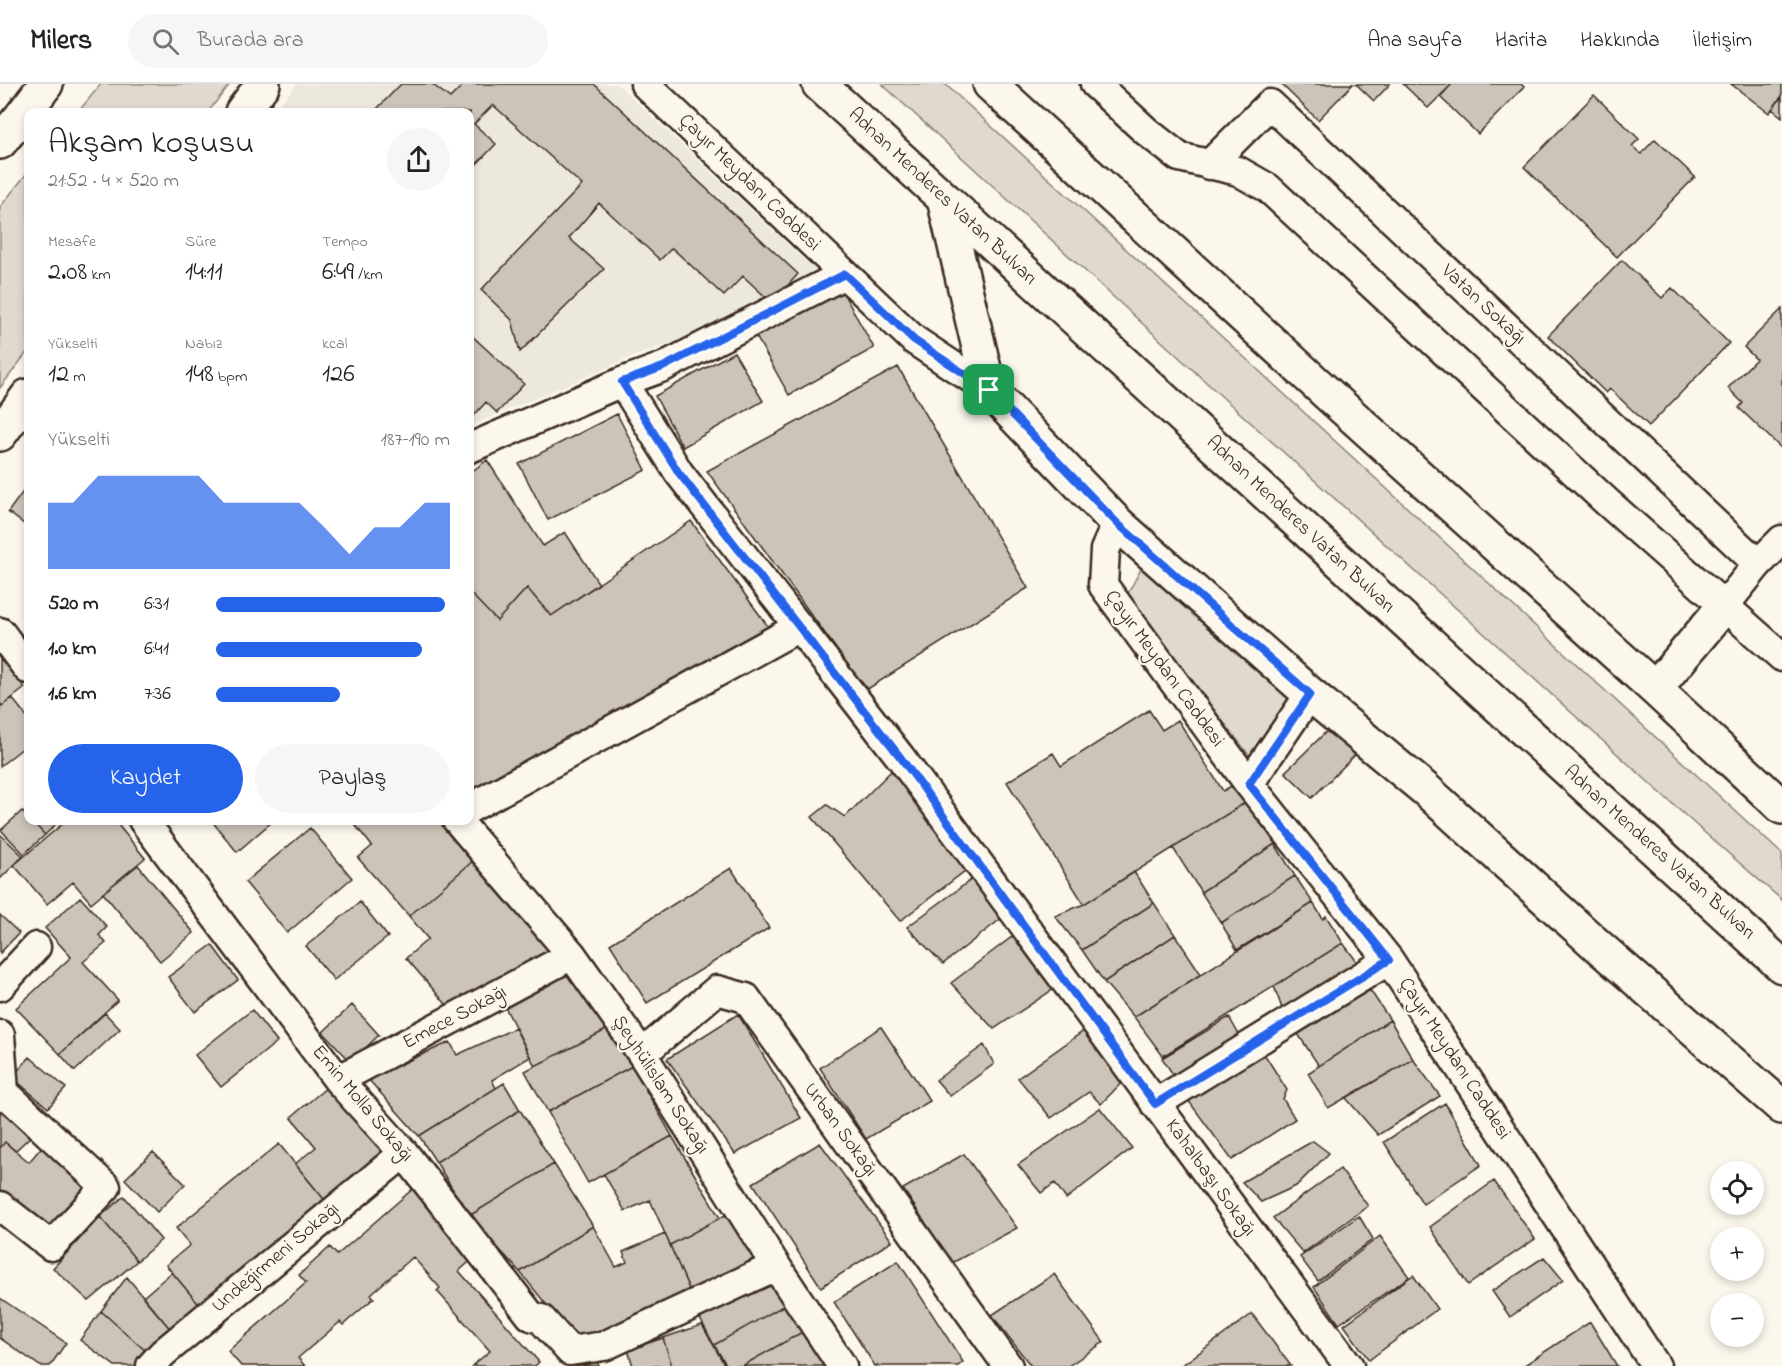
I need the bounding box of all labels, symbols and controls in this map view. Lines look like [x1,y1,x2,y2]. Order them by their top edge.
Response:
search box [128,14,548,68]
text: Milers [30,21,92,62]
icon: search [149,25,182,58]
text: Burada ara [197,25,304,57]
text: Ana sayfa [1367,26,1462,56]
text: Harita [1495,26,1547,56]
text: Hakkında [1580,26,1660,56]
text: İletişim [1693,26,1752,56]
street label: Adnan Menderes Vatan Bulvarı [841,101,1043,293]
street label: Çayır Meydanı Caddesi [671,107,827,259]
text: Akşam koşusu [48,120,254,168]
button: share [387,128,450,191]
text: 21:52 · 4 × 520 m [48,167,179,196]
text: Mesafe [48,230,96,254]
text: Süre [185,230,217,254]
text: Tempo [322,230,368,254]
text: 2.08 [48,254,87,292]
text: 14:11 [185,254,223,292]
text: 6:49 [322,254,354,292]
street label: Vatan Sokağı [1432,257,1532,353]
text: km [87,263,111,287]
text: /km [354,263,383,287]
text: Yükselti [48,332,98,356]
text: Nabız [185,332,222,356]
text: kcal [322,332,347,356]
text: 12 [48,356,69,394]
text: 148 [185,356,214,394]
text: 126 [322,356,355,394]
pin [963,364,1014,415]
text: m [69,365,86,389]
text: bpm [214,365,247,389]
icon: arrive [972,373,1005,406]
text: Yükselti [48,426,110,455]
text: 187–190 m [381,426,450,455]
street label: Adnan Menderes Vatan Bulvarı [1199,429,1401,621]
street label: Çayır Meydanı Caddesi [1097,584,1231,754]
text: 520 m [48,590,99,619]
text: 6:31 [144,590,169,619]
text: 1.0 km [48,635,96,664]
text: 6:41 [144,635,169,664]
text: 1.6 km [48,680,97,709]
text: 7:36 [144,680,171,709]
button: Kaydet [48,744,243,813]
button: Paylaş [255,744,450,813]
street label: Adnan Menderes Vatan Bulvarı [1557,759,1761,947]
street label: Çayır Meydanı Caddesi [1391,972,1517,1146]
street label: Emece Sokağı [398,978,513,1059]
street label: Şeyhülislam Sokağı [603,1010,716,1161]
street label: Emin Molla Sokağı [303,1039,420,1170]
street label: Urban Sokağı [795,1077,884,1184]
street label: Kahalbaşı Sokağı [1157,1113,1263,1243]
map controls [1710,1161,1764,1347]
button: locate [1710,1161,1764,1215]
street label: Undeğirmeni Sokağı [206,1196,347,1321]
button: + [1710,1227,1764,1281]
button: − [1710,1293,1764,1347]

